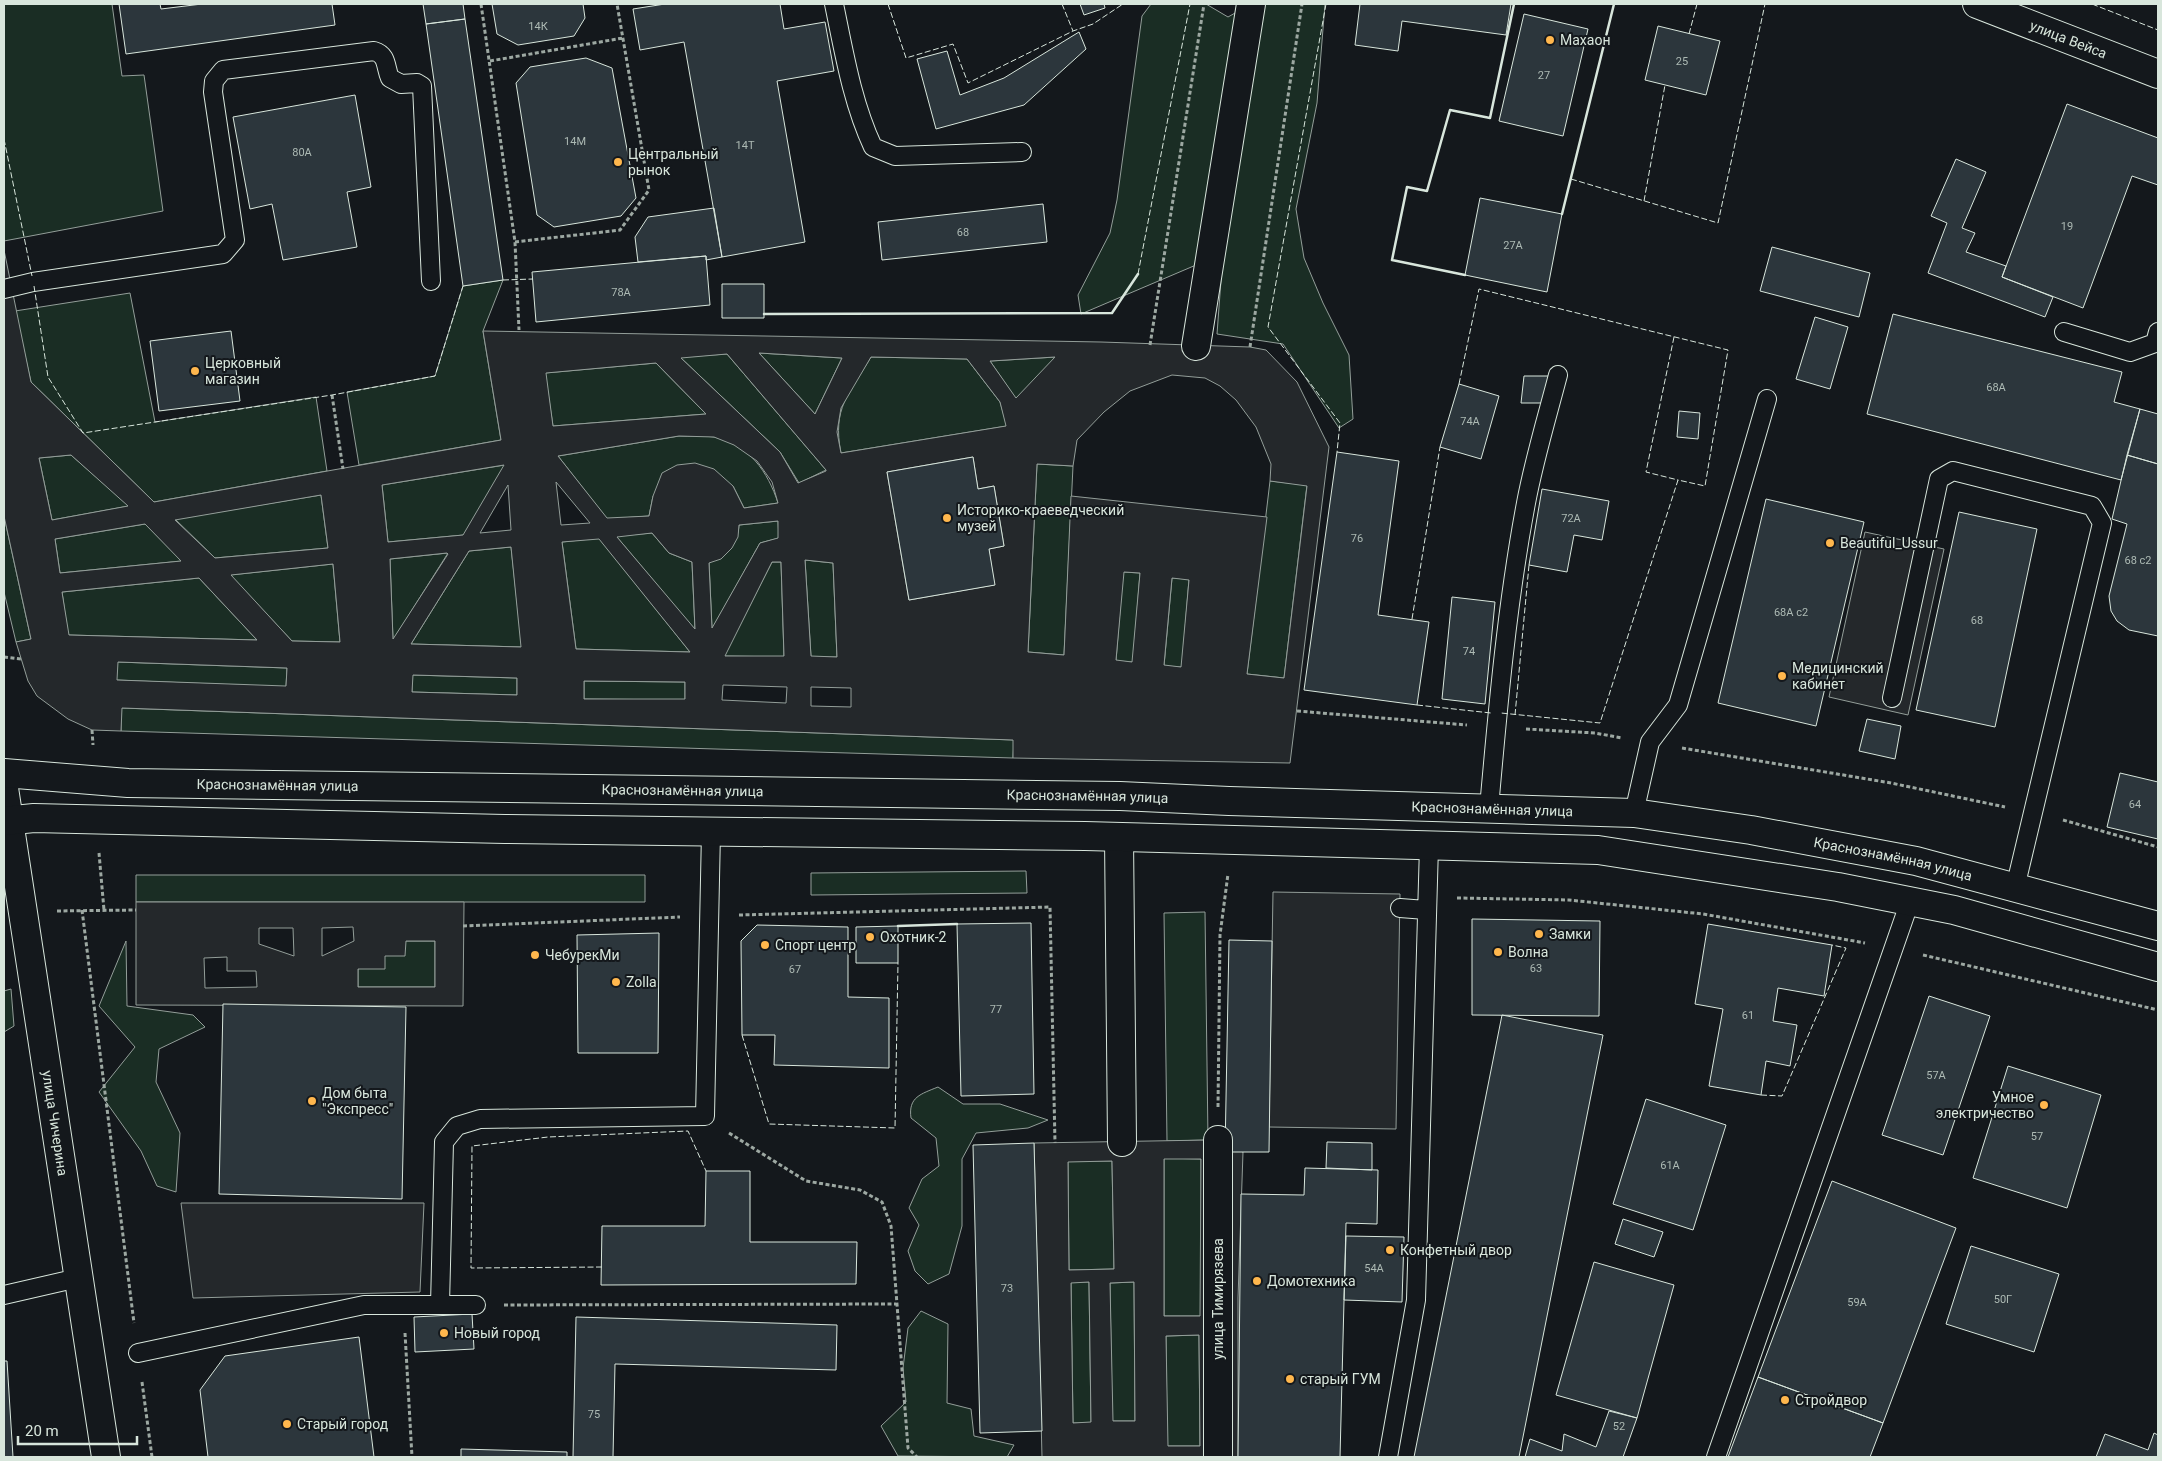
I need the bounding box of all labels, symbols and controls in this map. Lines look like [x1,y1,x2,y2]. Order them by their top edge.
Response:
street label: улица Вейса [2028,17,2109,61]
house number: 14К [528,20,549,33]
place label: Махаон [1560,32,1610,48]
marker: Махаон [1544,34,1556,46]
house number: 25 [1676,55,1688,68]
house number: 27 [1538,69,1550,82]
house number: 14М [564,135,586,148]
house number: 14Т [736,139,755,152]
house number: 80А [292,146,313,159]
place label: Центральный рынок [628,146,719,178]
marker: Центральный рынок [612,156,624,168]
house number: 19 [2061,220,2073,233]
house number: 68 [957,226,969,239]
house number: 27А [1503,239,1524,252]
house number: 78А [611,286,632,299]
place label: Церковный магазин [205,355,281,387]
marker: Церковный магазин [189,365,201,377]
house number: 68А [1986,381,2007,394]
house number: 74А [1460,415,1481,428]
place label: Историко-краеведческий музей [957,502,1124,534]
marker: Историко-краеведческий музей [941,512,953,524]
house number: 72А [1561,512,1582,525]
house number: 76 [1351,532,1363,545]
place label: Beautiful_Ussur [1840,535,1938,551]
marker: Beautiful_Ussur [1824,537,1836,549]
house number: 68 с2 [2124,554,2152,567]
house number: 68А с2 [1774,606,1808,619]
house number: 68 [1971,614,1983,627]
house number: 74 [1463,645,1475,658]
place label: Медицинский кабинет [1792,660,1884,692]
marker: Медицинский кабинет [1776,670,1788,682]
street label: Краснознамённая улица [197,776,359,794]
street label: Краснознамённая улица [602,781,764,799]
street label: Краснознамённая улица [1007,787,1169,806]
street label: Краснознамённая улица [1411,798,1573,819]
house number: 64 [2129,798,2141,811]
street label: Краснознамённая улица [1813,834,1974,884]
place label: Замки [1549,926,1591,942]
marker: Замки [1533,928,1545,940]
place label: Охотник-2 [880,929,947,945]
marker: Охотник-2 [864,931,876,943]
place label: Спорт центр [775,937,856,953]
marker: Спорт центр [759,939,771,951]
place label: Волна [1508,944,1548,960]
marker: Волна [1492,946,1504,958]
place label: ЧебурекМи [545,947,620,963]
marker: ЧебурекМи [529,949,541,961]
house number: 63 [1530,962,1542,975]
house number: 67 [789,963,801,976]
place label: Zolla [626,974,657,990]
marker: Zolla [610,976,622,988]
house number: 77 [990,1003,1002,1016]
house number: 61 [1742,1009,1754,1022]
street label: улица Чичерина [39,1069,71,1177]
house number: 57А [1926,1069,1947,1082]
place label: Дом быта "Экспресс" [322,1085,393,1117]
place label: Умное электричество [1936,1089,2034,1121]
marker: Дом быта "Экспресс" [306,1095,318,1107]
marker: Умное электричество [2038,1099,2050,1111]
house number: 57 [2031,1130,2043,1143]
house number: 61А [1660,1159,1681,1172]
street label: улица Тимирязева [1210,1238,1226,1360]
place label: Конфетный двор [1400,1242,1512,1258]
marker: Конфетный двор [1384,1244,1396,1256]
house number: 54А [1364,1262,1385,1275]
place label: Домотехника [1267,1273,1356,1289]
marker: Домотехника [1251,1275,1263,1287]
house number: 73 [1001,1282,1013,1295]
house number: 50Г [1994,1293,2012,1306]
house number: 59А [1847,1296,1868,1309]
place label: Новый город [454,1325,540,1341]
marker: Новый город [438,1327,450,1339]
place label: старый ГУМ [1300,1371,1381,1387]
marker: старый ГУМ [1284,1373,1296,1385]
place label: Стройдвор [1795,1392,1867,1408]
marker: Стройдвор [1779,1394,1791,1406]
house number: 75 [588,1408,600,1421]
scale bar [18,1414,136,1446]
place label: Старый город [297,1416,389,1432]
marker: Старый город [281,1418,293,1430]
house number: 52 [1613,1420,1625,1433]
text: 20 m [25,1422,59,1440]

